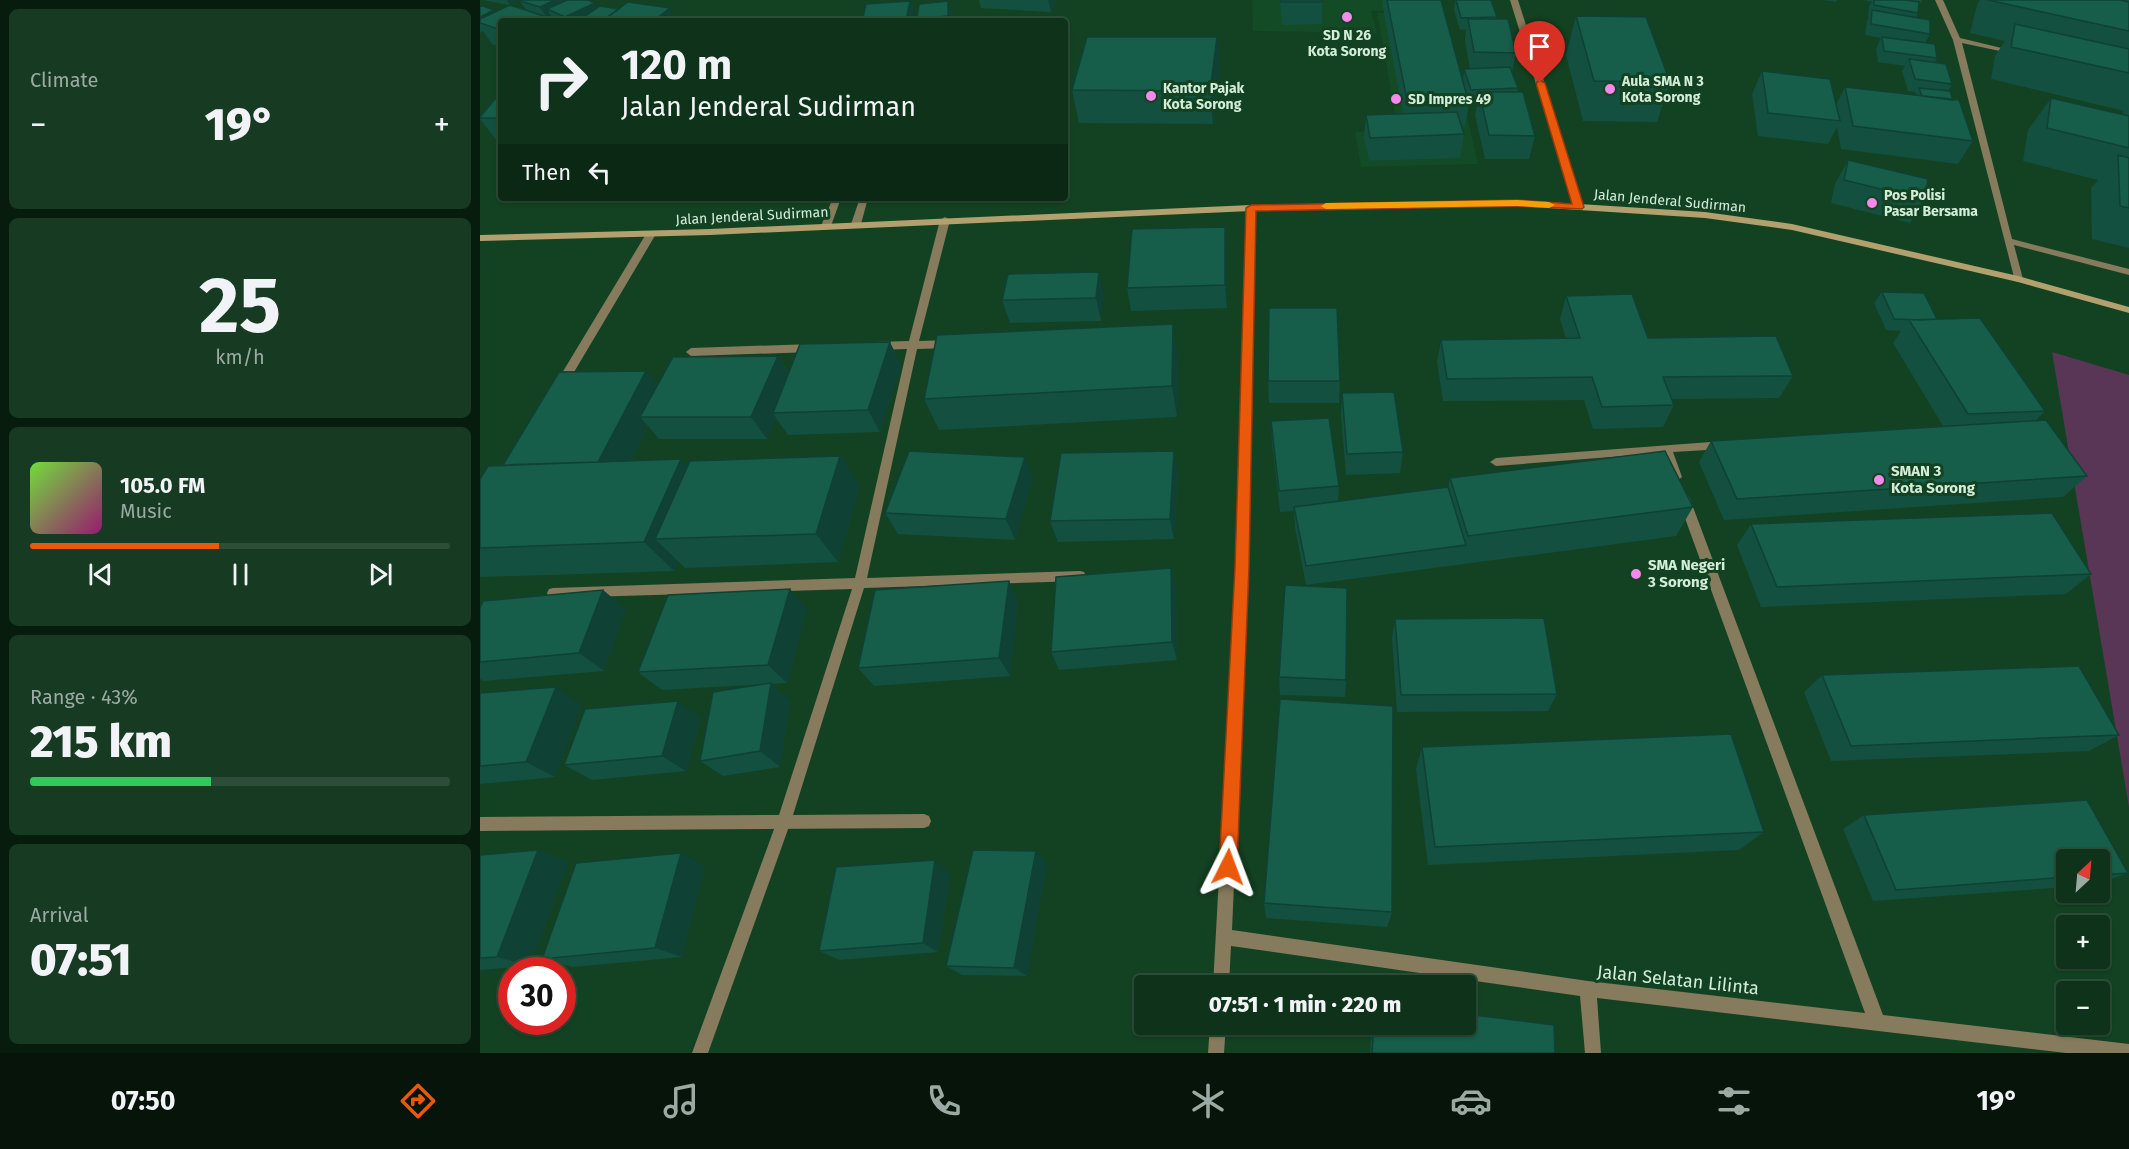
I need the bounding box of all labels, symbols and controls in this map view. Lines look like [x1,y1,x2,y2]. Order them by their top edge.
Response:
marker: SD N 26 Kota Sorong [1340,10,1354,24]
pin [1514,21,1565,83]
place label: SD N 26 Kota Sorong [1308,27,1386,60]
icon: arrive [1523,30,1556,63]
text: 120 m [621,40,732,90]
icon: right [522,42,600,120]
text: Climate [30,68,98,92]
place label: Aula SMA N 3 Kota Sorong [1621,73,1704,106]
place label: Kantor Pajak Kota Sorong [1163,80,1245,113]
marker: Aula SMA N 3 Kota Sorong [1603,82,1617,96]
marker: Kantor Pajak Kota Sorong [1144,89,1158,103]
text: Jalan Jenderal Sudirman [621,91,916,123]
place label: SD Impres 49 [1408,91,1491,108]
marker: SD Impres 49 [1389,92,1403,106]
text: 19° [205,98,275,152]
text: − [30,105,47,145]
text: + [434,105,450,145]
icon: left [583,156,616,189]
text: Then [522,159,571,186]
street label: Jalan Jenderal Sudirman [1593,186,1747,216]
place label: Pos Polisi Pasar Bersama [1884,187,1978,220]
marker: Pos Polisi Pasar Bersama [1865,196,1879,210]
street label: Jalan Jenderal Sudirman [675,204,829,228]
text: 25 [199,259,281,353]
text: km/h [215,345,265,369]
place label: SMAN 3 Kota Sorong [1891,462,1976,497]
text: 105.0 FM [120,472,205,499]
marker: SMAN 3 Kota Sorong [1872,473,1886,487]
text: Music [120,499,172,523]
place label: SMA Negeri 3 Sorong [1647,556,1725,591]
icon: previous [84,558,117,591]
icon: pause [224,558,257,591]
icon: next [364,558,397,591]
marker: SMA Negeri 3 Sorong [1629,567,1643,581]
text: Range · 43% [30,685,138,709]
text: 215 km [30,715,172,769]
position arrow [1196,835,1260,899]
north arrow [2056,849,2110,903]
map controls [2056,849,2110,1035]
text: Arrival [30,903,89,927]
button: + [2056,915,2110,969]
text: 07:51 [30,933,132,987]
speed limit sign: 30 [498,957,576,1035]
street label: Jalan Selatan Lilinta [1596,961,1760,999]
button: − [2056,981,2110,1035]
text: 07:51 · 1 min · 220 m [1209,991,1401,1018]
icon: directions [397,1080,439,1122]
icon: music [660,1080,702,1122]
icon: phone [923,1080,965,1122]
icon: climate [1187,1080,1229,1122]
icon: car [1450,1080,1492,1122]
icon: filters [1713,1080,1755,1122]
text: 07:50 [111,1085,176,1117]
text: 19° [1977,1085,2018,1117]

